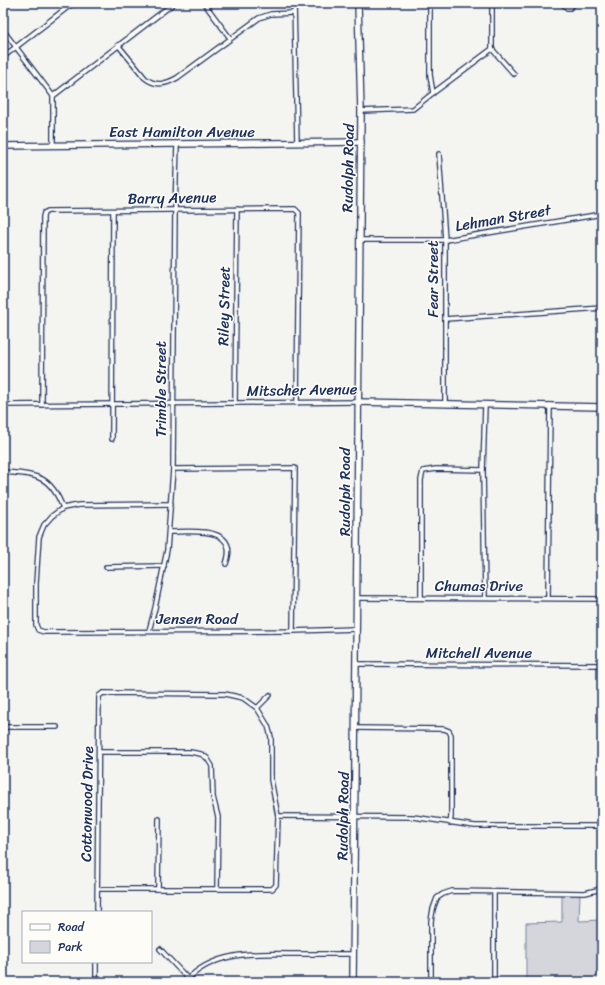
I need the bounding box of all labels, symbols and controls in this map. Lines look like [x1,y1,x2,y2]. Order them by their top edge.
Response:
street label: East Hamilton Avenue [109,119,255,145]
street label: Rudolph Road [334,122,362,213]
street label: Barry Avenue [127,184,217,212]
street label: Lehman Street [453,197,554,239]
street label: Fear Street [420,240,446,318]
street label: Riley Street [210,265,238,346]
street label: Trimble Street [148,340,174,437]
street label: Mitscher Avenue [246,376,358,404]
street label: Rudolph Road [332,447,358,536]
street label: Chumas Drive [435,573,523,599]
street label: Jensen Road [155,606,239,632]
street label: Mitchell Avenue [426,640,532,666]
street label: Cottonwood Drive [73,746,101,862]
street label: Rudolph Road [329,770,357,861]
legend [22,911,152,963]
text: Road [58,916,85,938]
text: Park [58,936,83,958]

